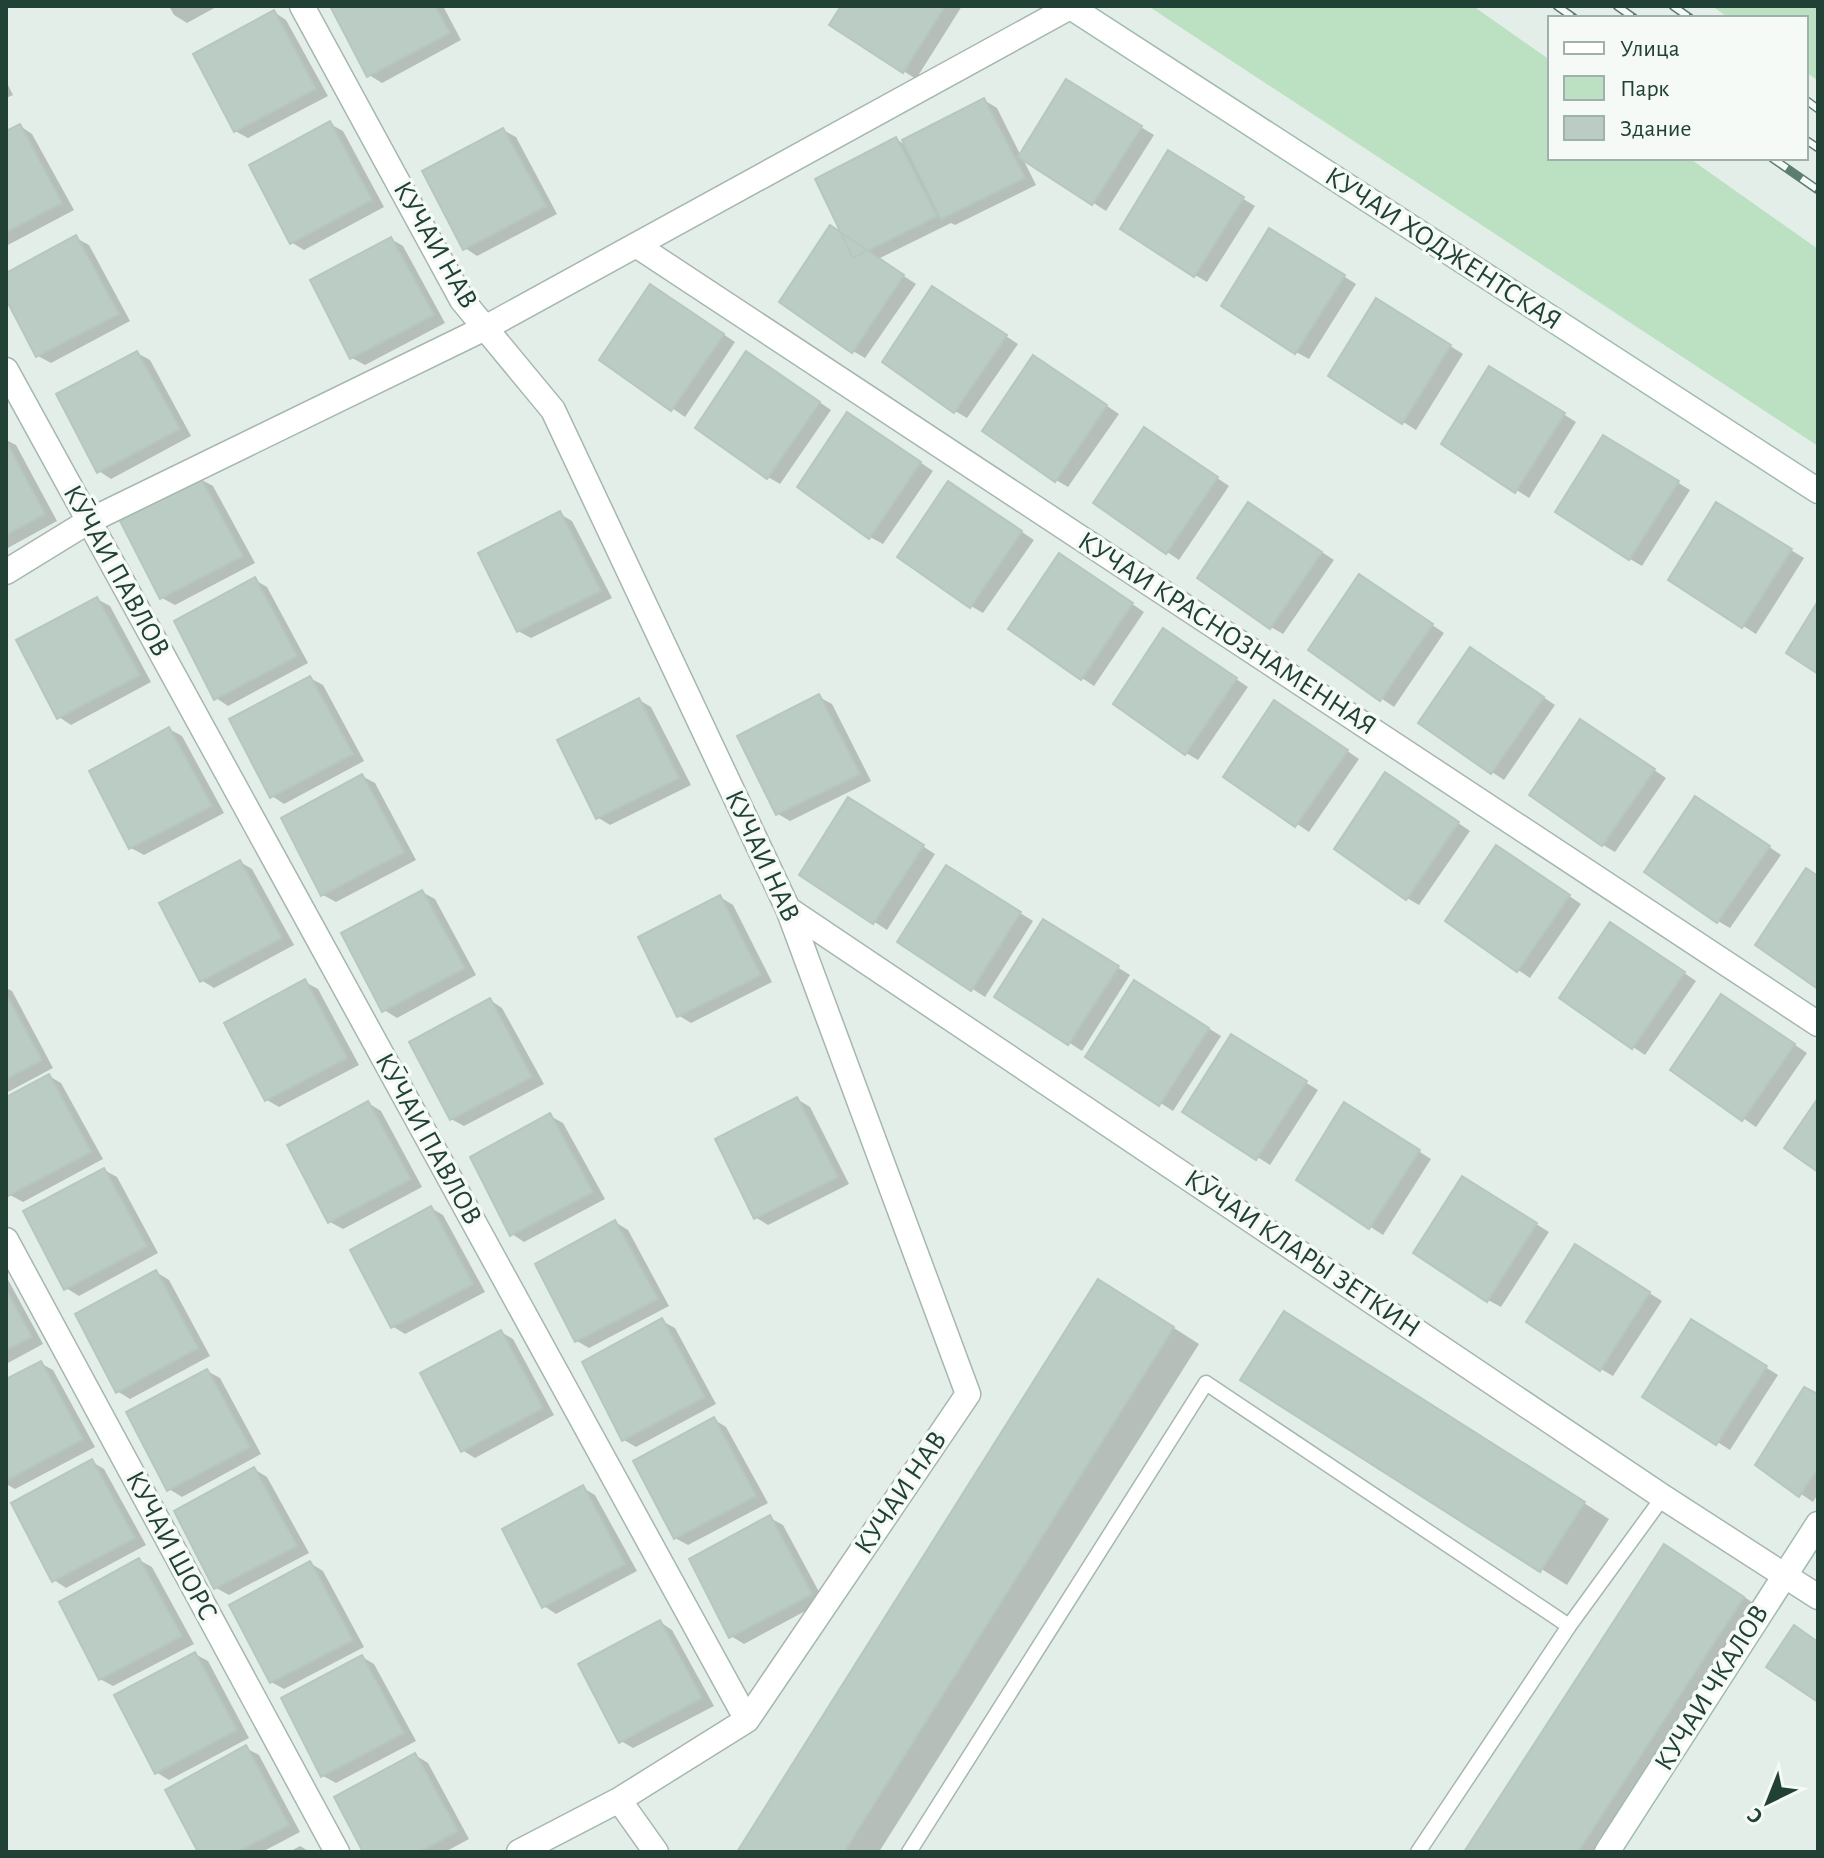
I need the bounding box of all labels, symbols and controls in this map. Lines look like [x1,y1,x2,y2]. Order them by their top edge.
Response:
legend [1548,16,1808,160]
text: Улица [1620,37,1680,61]
text: Парк [1620,77,1669,101]
text: Здание [1620,117,1691,141]
street label: КУЧАИ ХОДЖЕНТСКАЯ [1320,162,1566,336]
street label: КУЧАИ НАВ [387,177,483,313]
street label: КӮЧАИ ПАВЛОВ [57,480,176,661]
street label: КУЧАИ КРАСНОЗНАМЕННАЯ [1073,527,1381,741]
street label: КУЧАИ НАВ [719,786,805,926]
street label: КӮЧАИ ПАВЛОВ [369,1048,488,1229]
street label: КӮЧАИ КЛАРЫ ЗЕТКИН [1179,1163,1426,1343]
street label: КУЧАИ НАВ [850,1426,952,1560]
street label: КУЧАИ ШОРС [120,1467,222,1625]
street label: КУЧАИ ЧКАЛОВ [1650,1600,1774,1776]
north arrow [1728,1762,1808,1842]
text: С [1743,1804,1767,1828]

